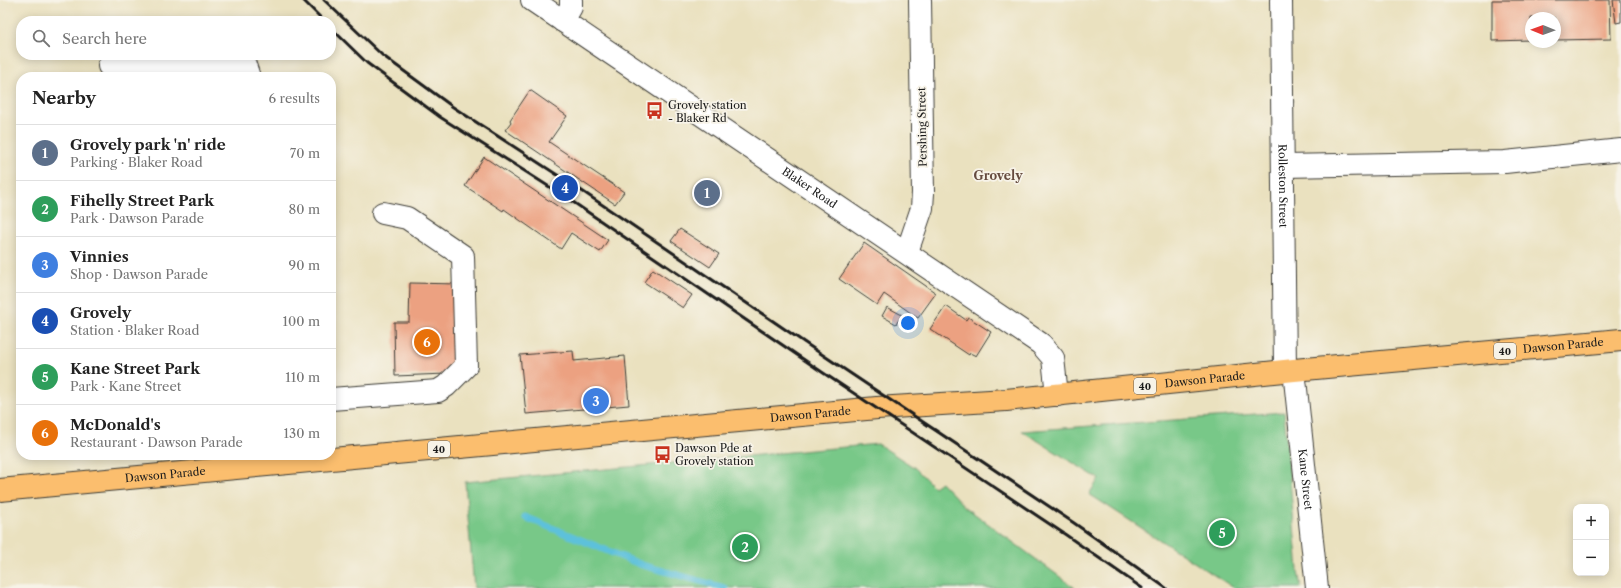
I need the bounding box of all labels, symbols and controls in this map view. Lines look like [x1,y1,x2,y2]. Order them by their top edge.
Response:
north arrow [1525,12,1561,48]
search box [16,16,336,60]
icon: search [30,27,52,49]
text: Search here [62,29,147,48]
street label: Pershing Street [914,87,930,167]
text: Nearby [32,88,96,108]
text: 6 results [269,90,320,106]
place label: Grovely station - Blaker Rd [668,98,747,125]
bus stop icon: Grovely station - Blaker Rd [645,101,665,121]
text: Grovely park 'n' ride [70,135,226,154]
street label: Rolleston Street [1276,144,1290,228]
text: 1 [42,145,48,161]
text: 70 m [290,145,320,161]
text: Parking · Blaker Road [70,154,203,170]
street label: Blaker Road [779,164,840,211]
district label: Grovely [973,168,1023,183]
pin: 4 [552,173,578,203]
pin: 1 [694,178,720,208]
text: Fihelly Street Park [70,191,214,210]
text: 2 [41,201,49,217]
text: 80 m [288,201,320,217]
text: Park · Dawson Parade [70,210,204,226]
text: Vinnies [70,247,129,266]
text: 3 [41,257,49,273]
text: 90 m [289,257,320,273]
text: Shop · Dawson Parade [70,266,208,282]
text: Grovely [70,303,131,322]
text: 4 [41,313,49,329]
text: 100 m [282,313,320,329]
your location [898,313,918,333]
text: Station · Blaker Road [70,322,199,338]
pin: 6 [414,327,440,357]
street label: Dawson Parade [1522,335,1604,356]
road number: 40 [1494,343,1516,359]
text: Kane Street Park [70,359,200,378]
street label: Dawson Parade [1164,368,1246,390]
text: 5 [41,369,49,385]
text: 110 m [285,369,320,385]
text: Park · Kane Street [70,378,181,394]
road number: 40 [1134,378,1156,394]
pin: 3 [583,386,609,416]
street label: Dawson Parade [770,403,851,425]
text: McDonald's [70,415,161,434]
text: 6 [41,425,49,441]
text: 130 m [284,425,320,441]
text: Restaurant · Dawson Parade [70,434,243,450]
road number: 40 [428,441,450,457]
place label: Dawson Pde at Grovely station [675,441,754,468]
bus stop icon: Dawson Pde at Grovely station [652,444,672,464]
street label: Kane Street [1295,448,1316,511]
street label: Dawson Parade [124,464,206,485]
map controls [1573,504,1609,576]
button: + [1573,504,1609,540]
pin: 5 [1209,518,1235,548]
pin: 2 [732,532,758,562]
button: − [1573,540,1609,576]

